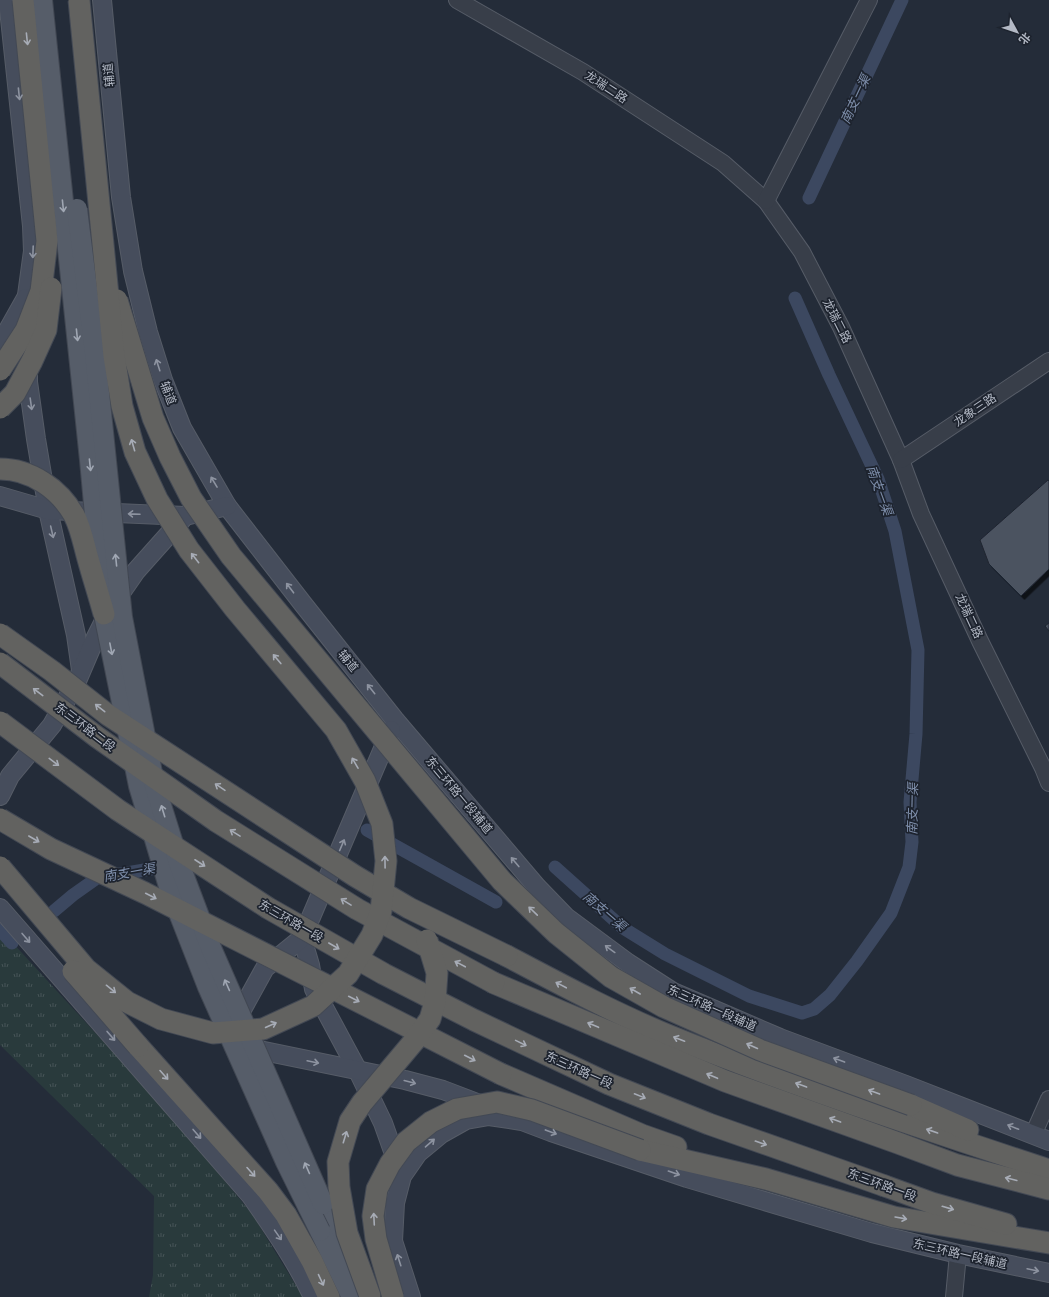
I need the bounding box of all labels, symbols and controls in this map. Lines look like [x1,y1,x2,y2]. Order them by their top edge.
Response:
north arrow [997,12,1037,52]
text: 北 [1017,30,1033,46]
one-way arrow [23,32,30,45]
street label: 辅道 [101,62,117,88]
street label: 龙瑞二路 [582,68,630,106]
water label: 南支一渠 [838,71,874,126]
one-way arrow [15,87,23,100]
one-way arrow [60,199,67,212]
one-way arrow [29,245,37,258]
street label: 龙瑞二路 [820,296,854,346]
one-way arrow [73,328,81,341]
one-way arrow [154,359,161,372]
street label: 辅道 [157,379,179,407]
street label: 龙象三路 [951,391,999,429]
one-way arrow [27,397,35,410]
one-way arrow [129,438,136,451]
one-way arrow [87,458,94,471]
water label: 南支一渠 [864,463,896,519]
one-way arrow [209,476,217,488]
one-way arrow [128,510,141,517]
one-way arrow [49,525,57,538]
one-way arrow [191,552,200,563]
one-way arrow [112,554,120,567]
one-way arrow [286,582,294,593]
street label: 龙瑞二路 [953,591,985,641]
one-way arrow [107,642,115,655]
street label: 辅道 [335,647,361,675]
one-way arrow [272,654,281,665]
one-way arrow [366,684,375,695]
one-way arrow [33,688,44,696]
street label: 东三环路二段 [52,700,118,754]
one-way arrow [94,704,105,712]
street label: 东三环路一段辅道 [423,754,495,836]
one-way arrow [48,757,59,766]
one-way arrow [350,757,358,769]
water label: 南支一渠 [905,781,920,835]
one-way arrow [215,783,226,791]
one-way arrow [159,805,166,818]
one-way arrow [229,829,241,837]
one-way arrow [28,835,40,843]
one-way arrow [339,839,346,851]
one-way arrow [381,856,389,869]
one-way arrow [510,856,519,867]
one-way arrow [194,859,205,867]
water label: 南支一渠 [102,860,158,884]
water label: 南支一渠 [580,889,631,935]
one-way arrow [144,893,156,900]
street label: 东三环路一段 [256,897,326,945]
one-way arrow [341,898,352,906]
one-way arrow [528,906,538,916]
one-way arrow [21,932,30,943]
one-way arrow [328,942,340,950]
one-way arrow [604,945,615,954]
one-way arrow [454,960,466,968]
one-way arrow [223,980,230,992]
one-way arrow [555,981,567,988]
street label: 东三环路一段辅道 [665,982,759,1034]
one-way arrow [105,985,116,993]
one-way arrow [629,986,641,994]
one-way arrow [347,996,359,1004]
one-way arrow [265,1021,277,1028]
one-way arrow [587,1021,599,1028]
one-way arrow [106,1031,116,1041]
one-way arrow [674,1035,686,1043]
one-way arrow [515,1040,527,1048]
one-way arrow [747,1042,759,1050]
street label: 东三环路一段 [543,1049,615,1091]
one-way arrow [463,1055,475,1063]
one-way arrow [834,1056,846,1064]
one-way arrow [306,1058,319,1066]
one-way arrow [160,1069,169,1080]
one-way arrow [707,1071,719,1079]
one-way arrow [403,1078,416,1086]
one-way arrow [795,1081,808,1088]
one-way arrow [868,1087,880,1095]
one-way arrow [633,1093,645,1101]
one-way arrow [828,1116,841,1123]
one-way arrow [1007,1123,1019,1130]
one-way arrow [926,1127,939,1134]
one-way arrow [192,1128,201,1139]
one-way arrow [544,1129,556,1137]
one-way arrow [342,1130,349,1143]
one-way arrow [425,1138,436,1147]
one-way arrow [755,1139,767,1147]
one-way arrow [303,1163,311,1175]
one-way arrow [246,1166,255,1176]
street label: 东三环路一段 [846,1166,918,1204]
one-way arrow [668,1170,680,1178]
one-way arrow [1005,1175,1018,1182]
one-way arrow [942,1205,955,1212]
one-way arrow [370,1213,378,1226]
one-way arrow [894,1214,907,1222]
one-way arrow [274,1229,282,1240]
street label: 东三环路一段辅道 [912,1236,1008,1272]
one-way arrow [395,1254,402,1267]
one-way arrow [1026,1266,1039,1274]
one-way arrow [318,1274,325,1286]

